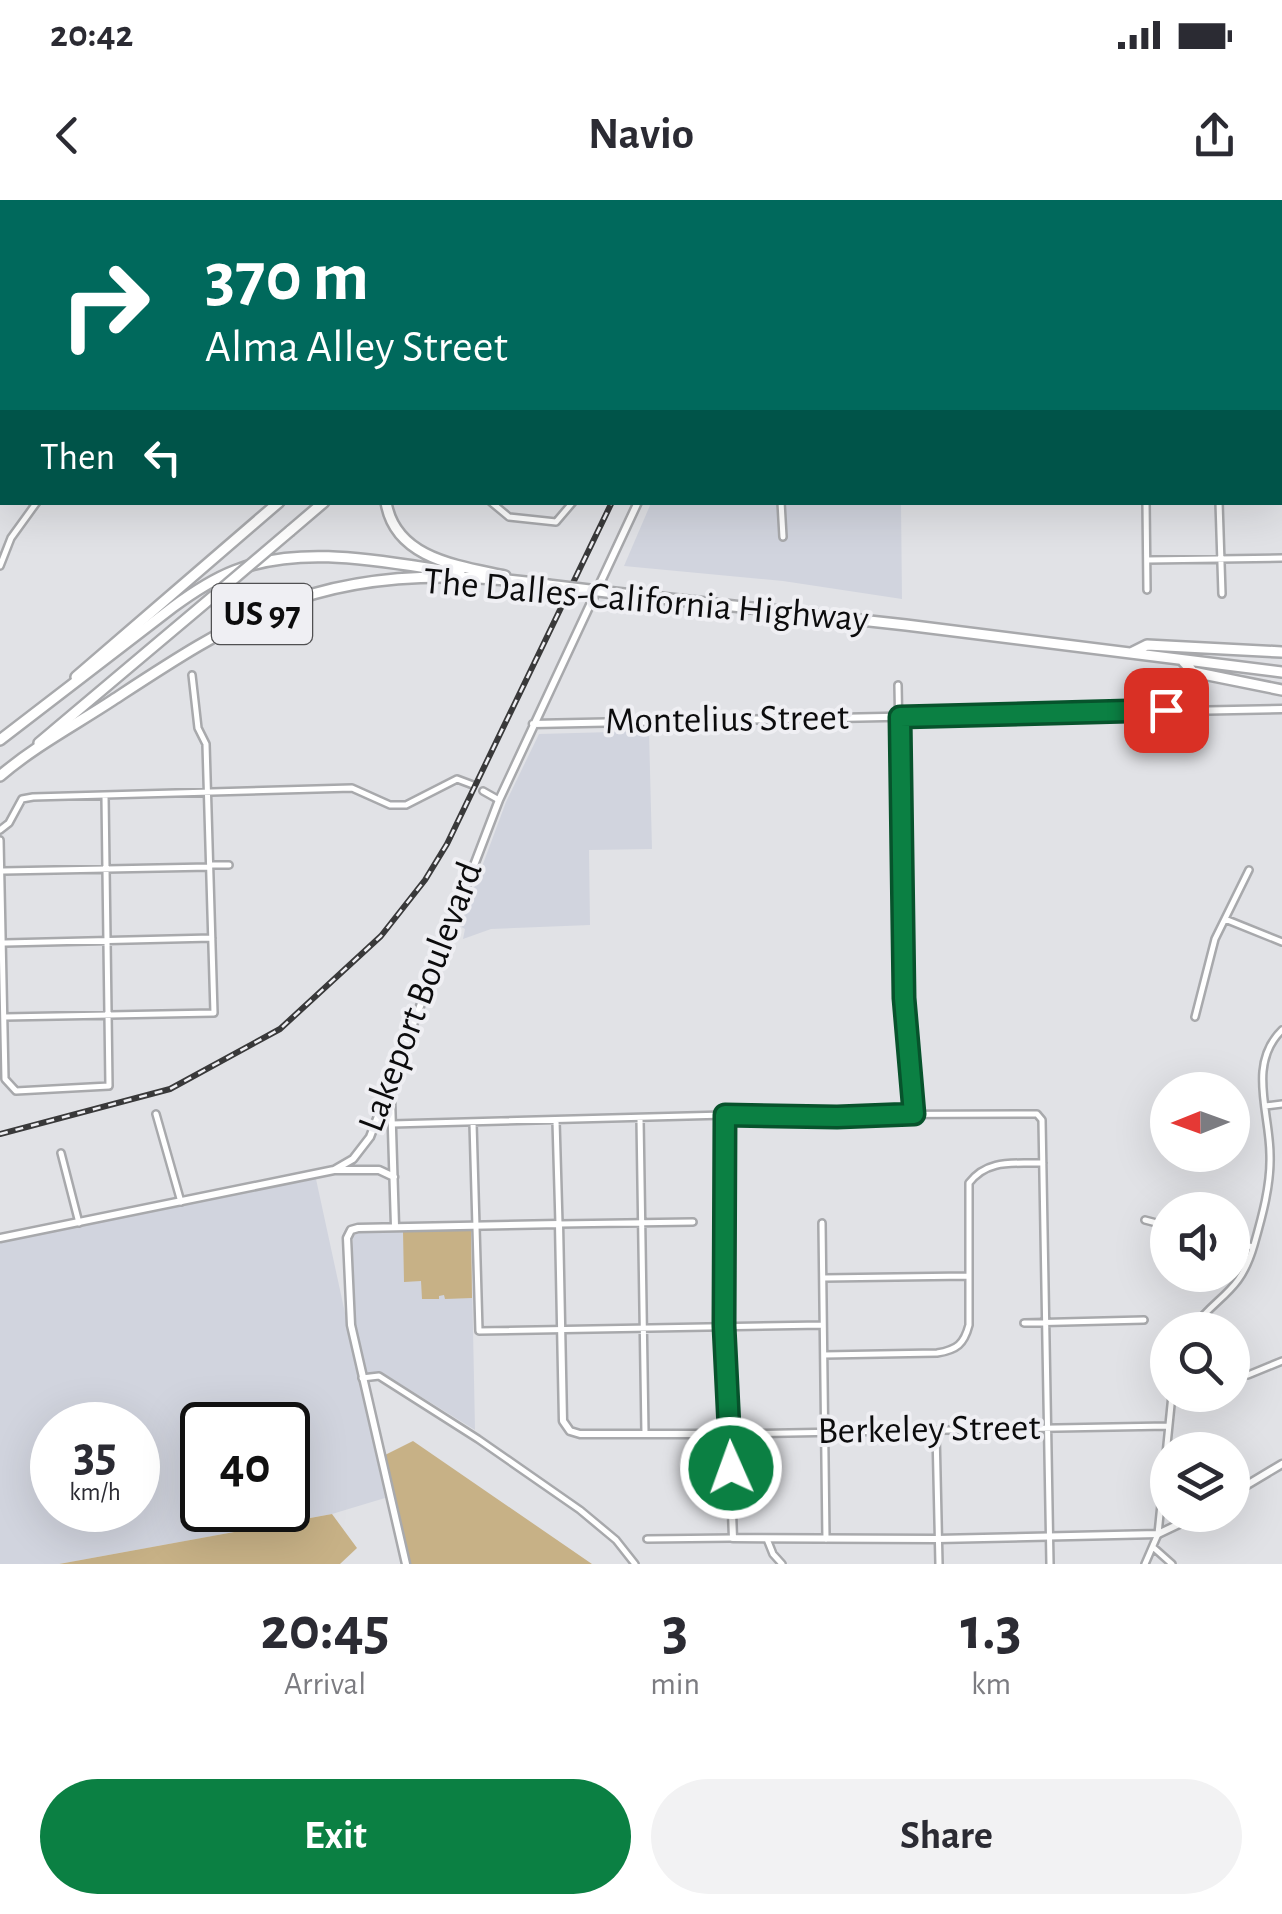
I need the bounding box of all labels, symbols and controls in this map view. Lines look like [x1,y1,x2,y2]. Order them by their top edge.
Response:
text: 20:42 [50,16,133,54]
icon: back [40,108,95,163]
icon: share [1187,108,1242,163]
text: Navio [588,112,694,157]
icon: right [40,240,170,370]
text: 370 m [205,243,369,313]
text: Alma Alley Street [205,325,508,370]
icon: left [135,430,190,485]
text: Then [40,439,115,477]
street label: The Dalles-California Highway [422,563,870,639]
road number: US 97 [212,584,312,644]
pin [1124,668,1209,753]
icon: arrive [1139,683,1194,738]
street label: Montelius Street [605,699,849,741]
street label: Lakeport Boulevard [352,857,490,1137]
north arrow [1150,1072,1250,1172]
map controls [1150,1072,1250,1532]
button: sound [1150,1192,1250,1292]
button: search [1150,1312,1250,1412]
speed limit sign: 40 [180,1402,310,1532]
street label: Berkeley Street [817,1409,1041,1451]
position arrow [679,1416,783,1520]
text: 35 [73,1430,117,1480]
button: layers [1150,1432,1250,1532]
text: km/h [69,1480,121,1505]
text: 20:45 [260,1600,390,1660]
text: 3 [662,1600,688,1660]
text: 1.3 [960,1600,1022,1660]
text: Arrival [284,1668,366,1700]
text: min [650,1668,700,1700]
text: km [971,1668,1011,1700]
button: Exit [40,1779,631,1894]
button: Share [651,1779,1242,1894]

